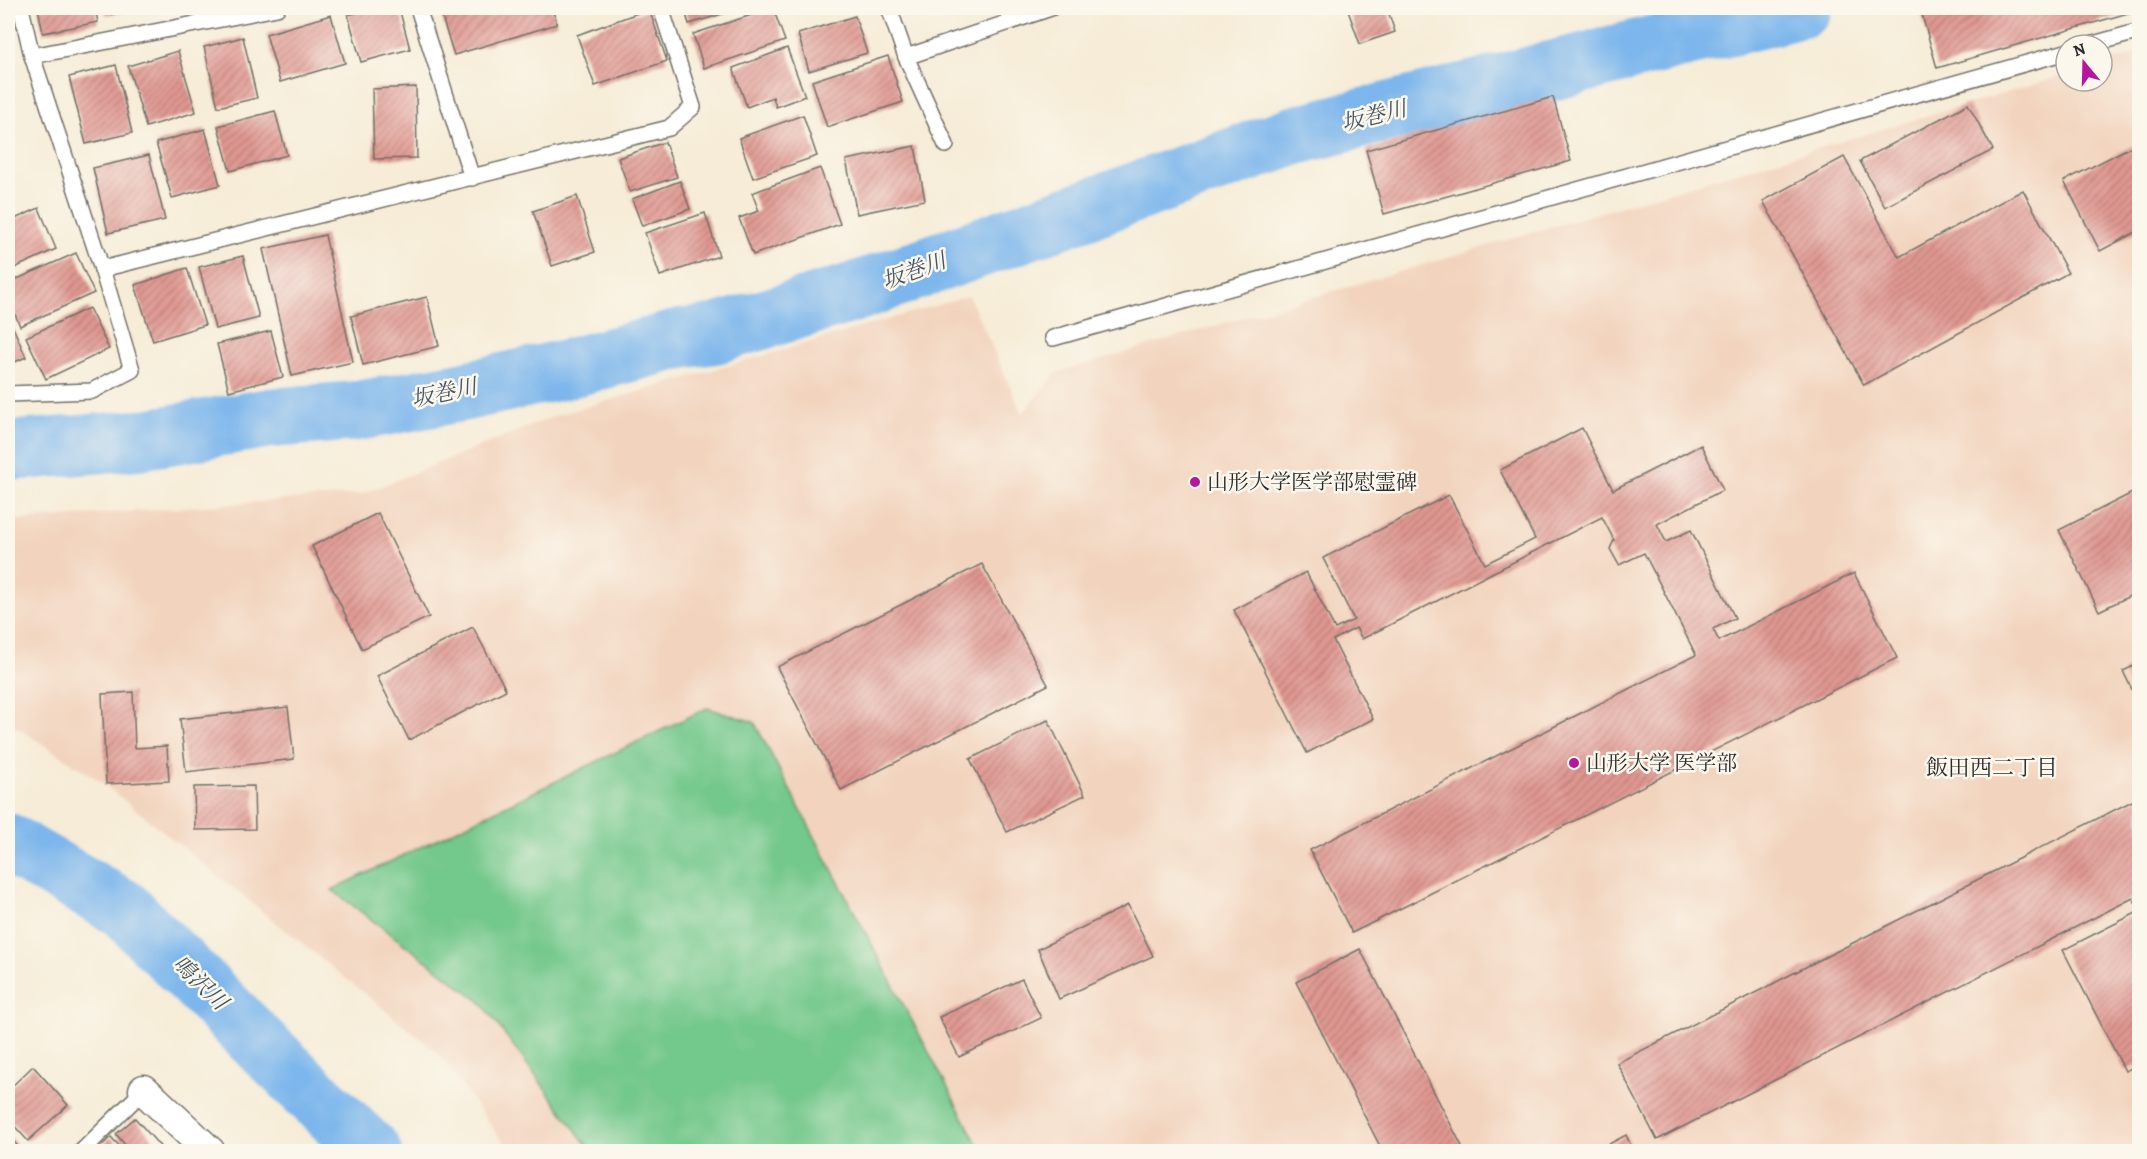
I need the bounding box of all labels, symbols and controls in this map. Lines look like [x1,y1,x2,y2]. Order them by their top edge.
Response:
north arrow [2054,33,2114,93]
text: N [2070,37,2089,62]
water label: 坂巻川 [1338,93,1412,139]
water label: 坂巻川 [878,245,952,296]
water label: 坂巻川 [409,371,481,415]
place label: 山形大学医学部慰霊碑 [1207,468,1417,496]
marker: 山形大学医学部慰霊碑 [1188,475,1202,489]
place label: 山形大学 医学部 [1586,749,1737,777]
district label: 飯田西二丁目 [1926,753,2058,783]
marker: 山形大学 医学部 [1567,756,1581,770]
water label: 鳴沢川 [166,949,236,1018]

